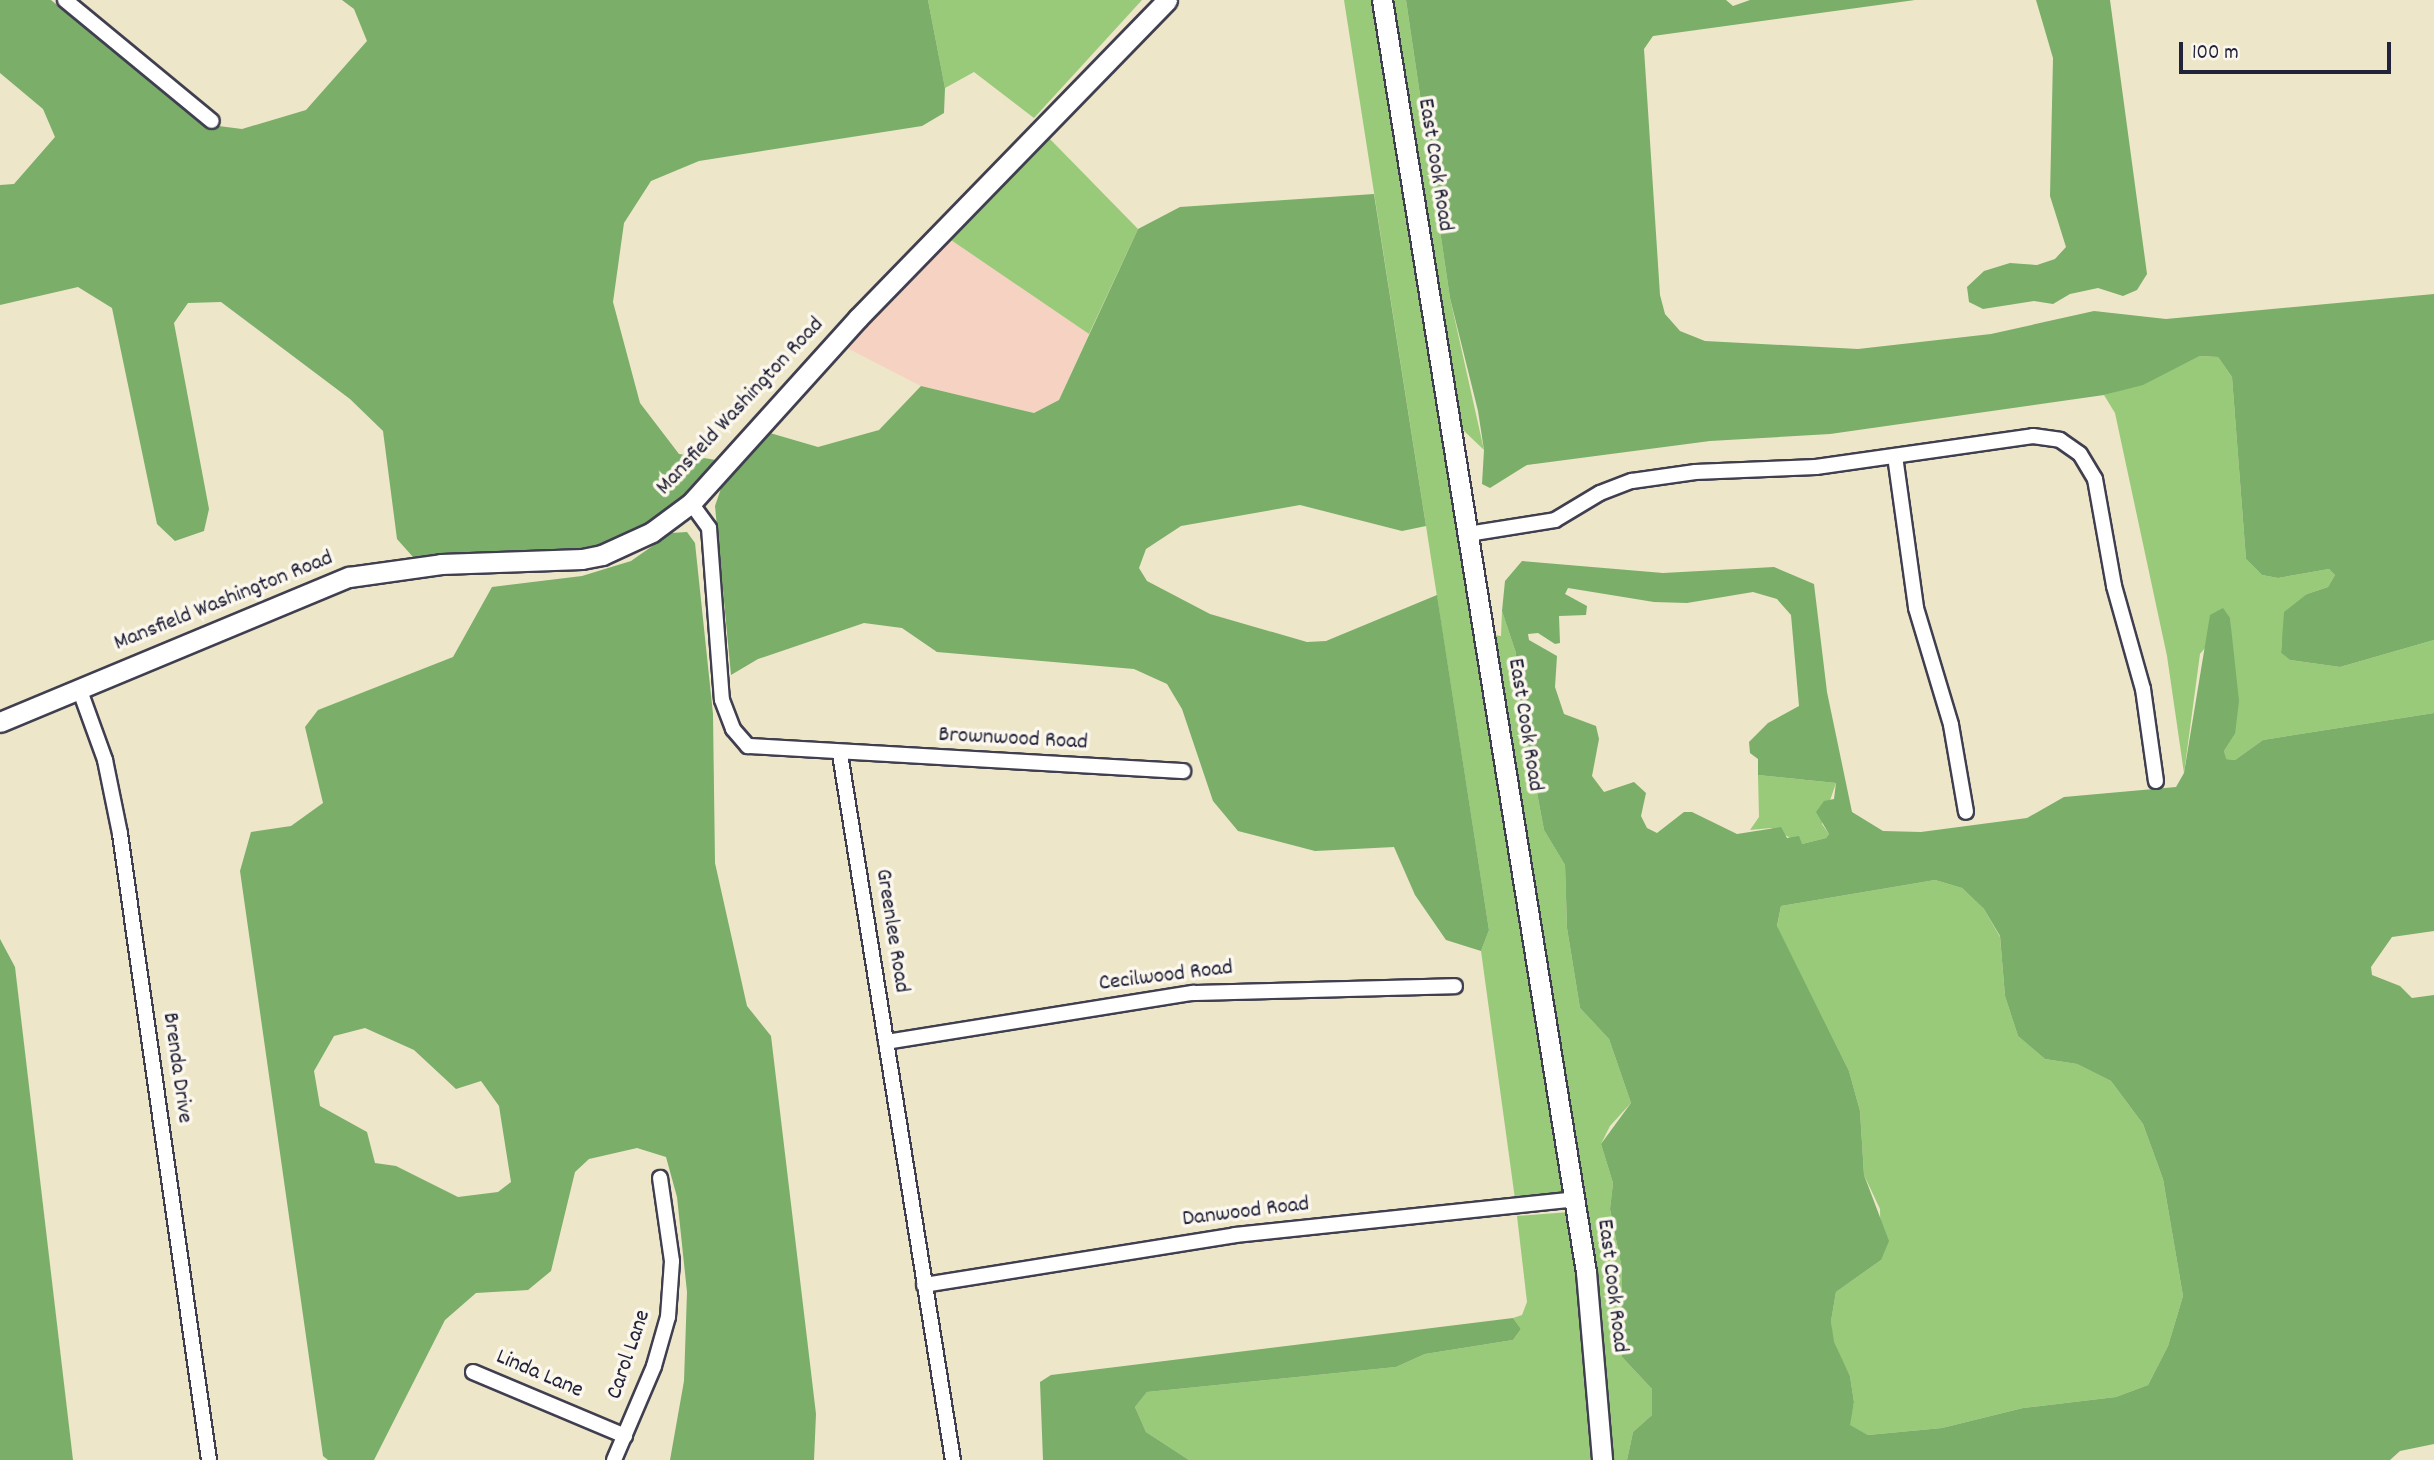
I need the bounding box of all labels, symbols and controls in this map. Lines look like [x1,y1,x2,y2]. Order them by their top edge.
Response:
scale bar [2182,28,2394,72]
text: 100 m [2192,39,2239,69]
street label: East Cook Road [1410,97,1458,233]
street label: Mansfield Washington Road [651,312,831,502]
street label: Mansfield Washington Road [111,545,337,659]
street label: East Cook Road [1500,657,1548,793]
street label: Brownwood Road [938,722,1088,758]
street label: Greenlee Road [868,867,914,995]
street label: Cecilwood Road [1097,955,1235,999]
street label: Brenda Drive [155,1011,197,1125]
street label: Danwood Road [1181,1192,1311,1234]
street label: East Cook Road [1589,1218,1633,1354]
street label: Carol Lane [602,1307,658,1403]
street label: Linda Lane [491,1344,587,1406]

